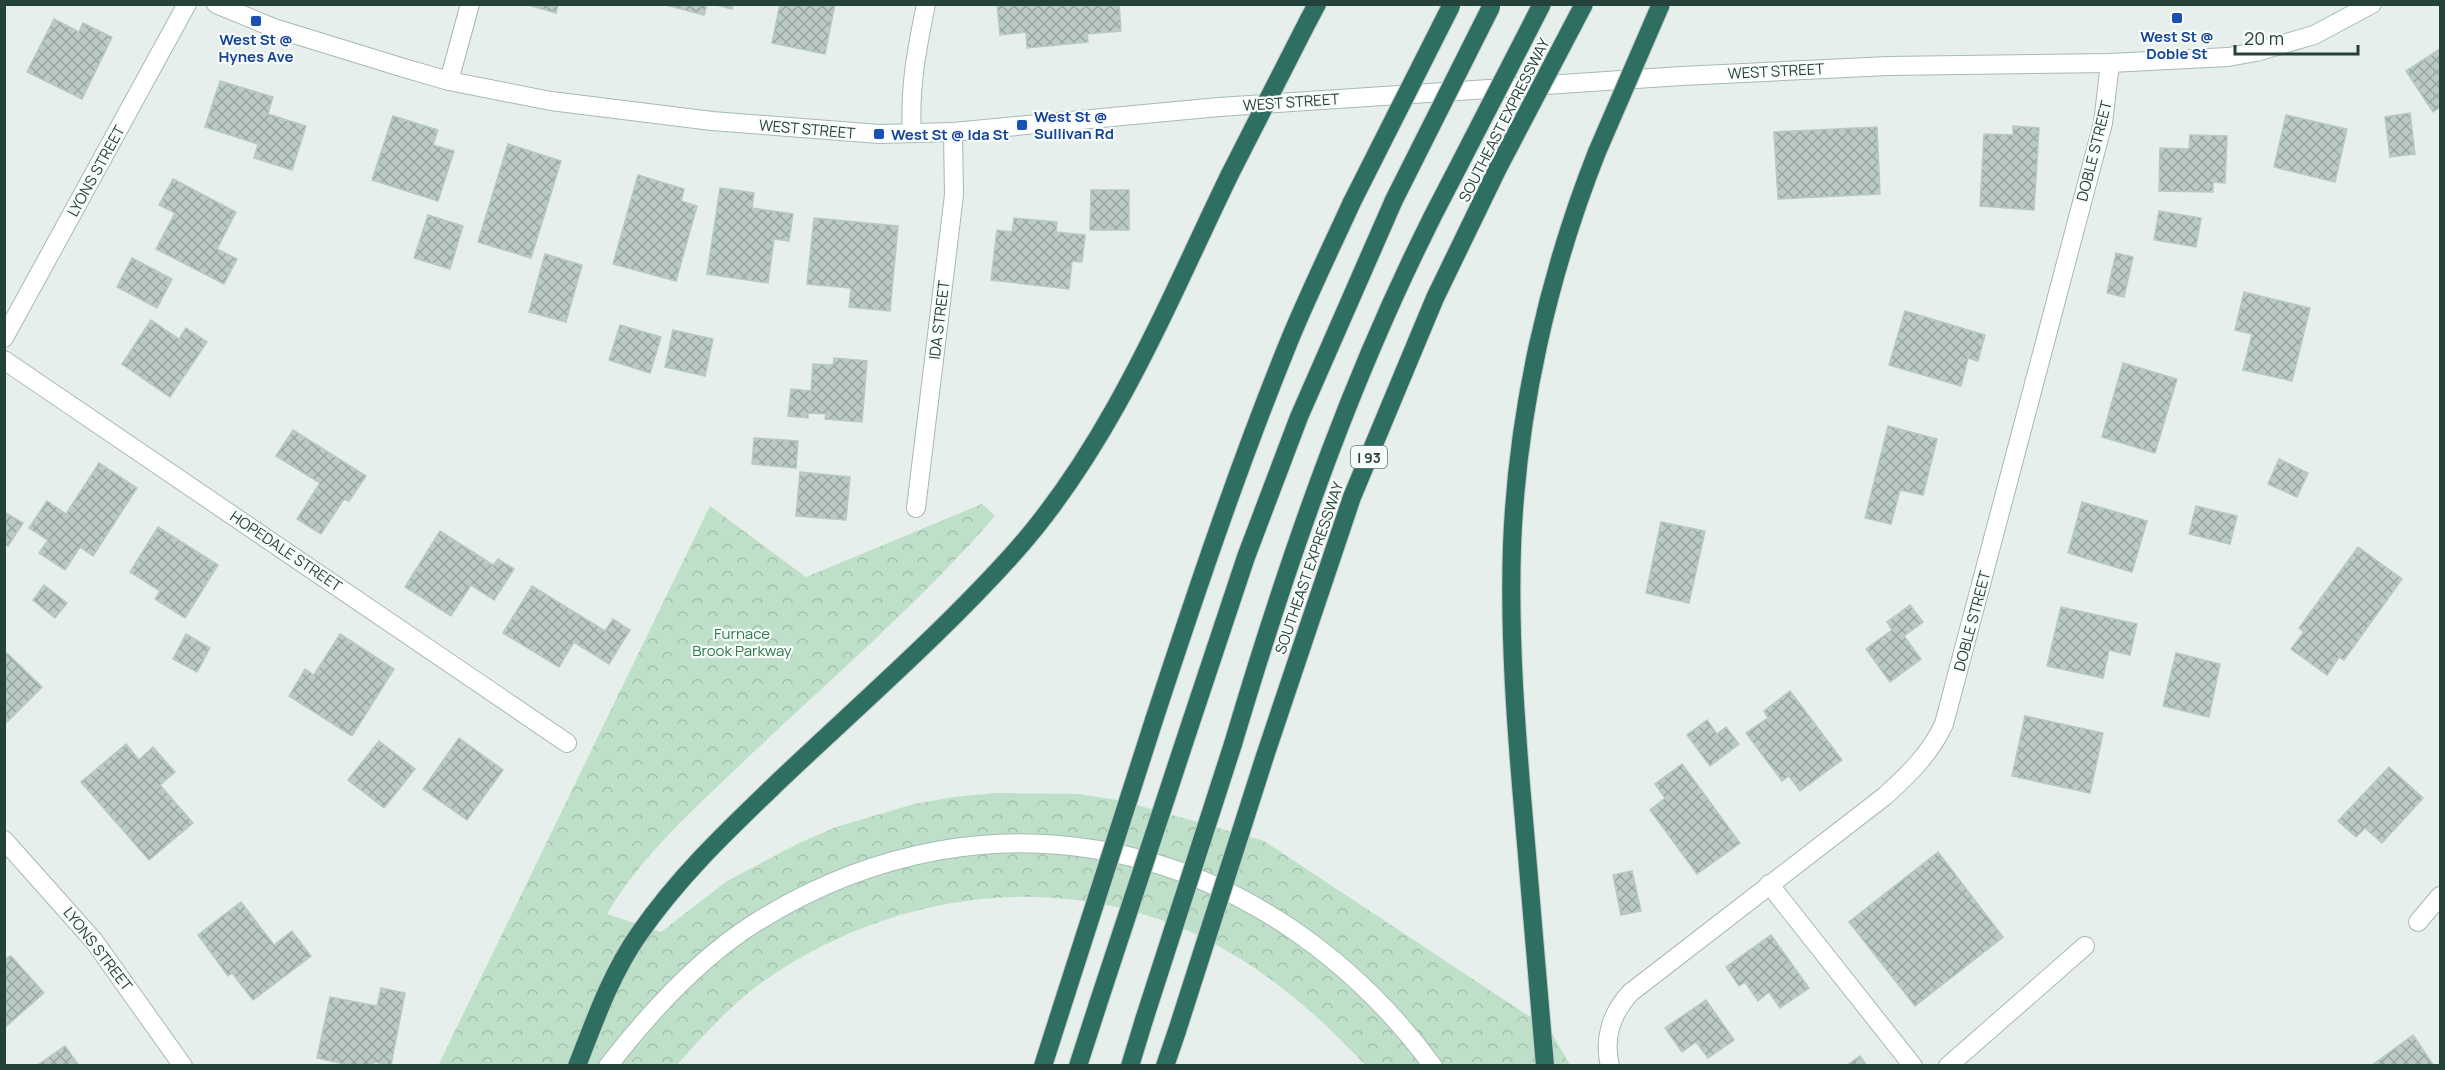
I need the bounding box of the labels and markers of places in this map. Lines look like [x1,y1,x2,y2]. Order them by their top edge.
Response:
marker: West St @ Doble St [2170,11,2184,25]
marker: West St @ Hynes Ave [249,14,263,28]
place label: West St @ Doble St [2140,26,2214,64]
place label: West St @ Hynes Ave [218,29,294,67]
place label: West St @ Sullivan Rd [1034,106,1114,144]
marker: West St @ Sullivan Rd [1015,118,1029,132]
place label: West St @ Ida St [891,124,1009,145]
marker: West St @ Ida St [872,127,886,141]

